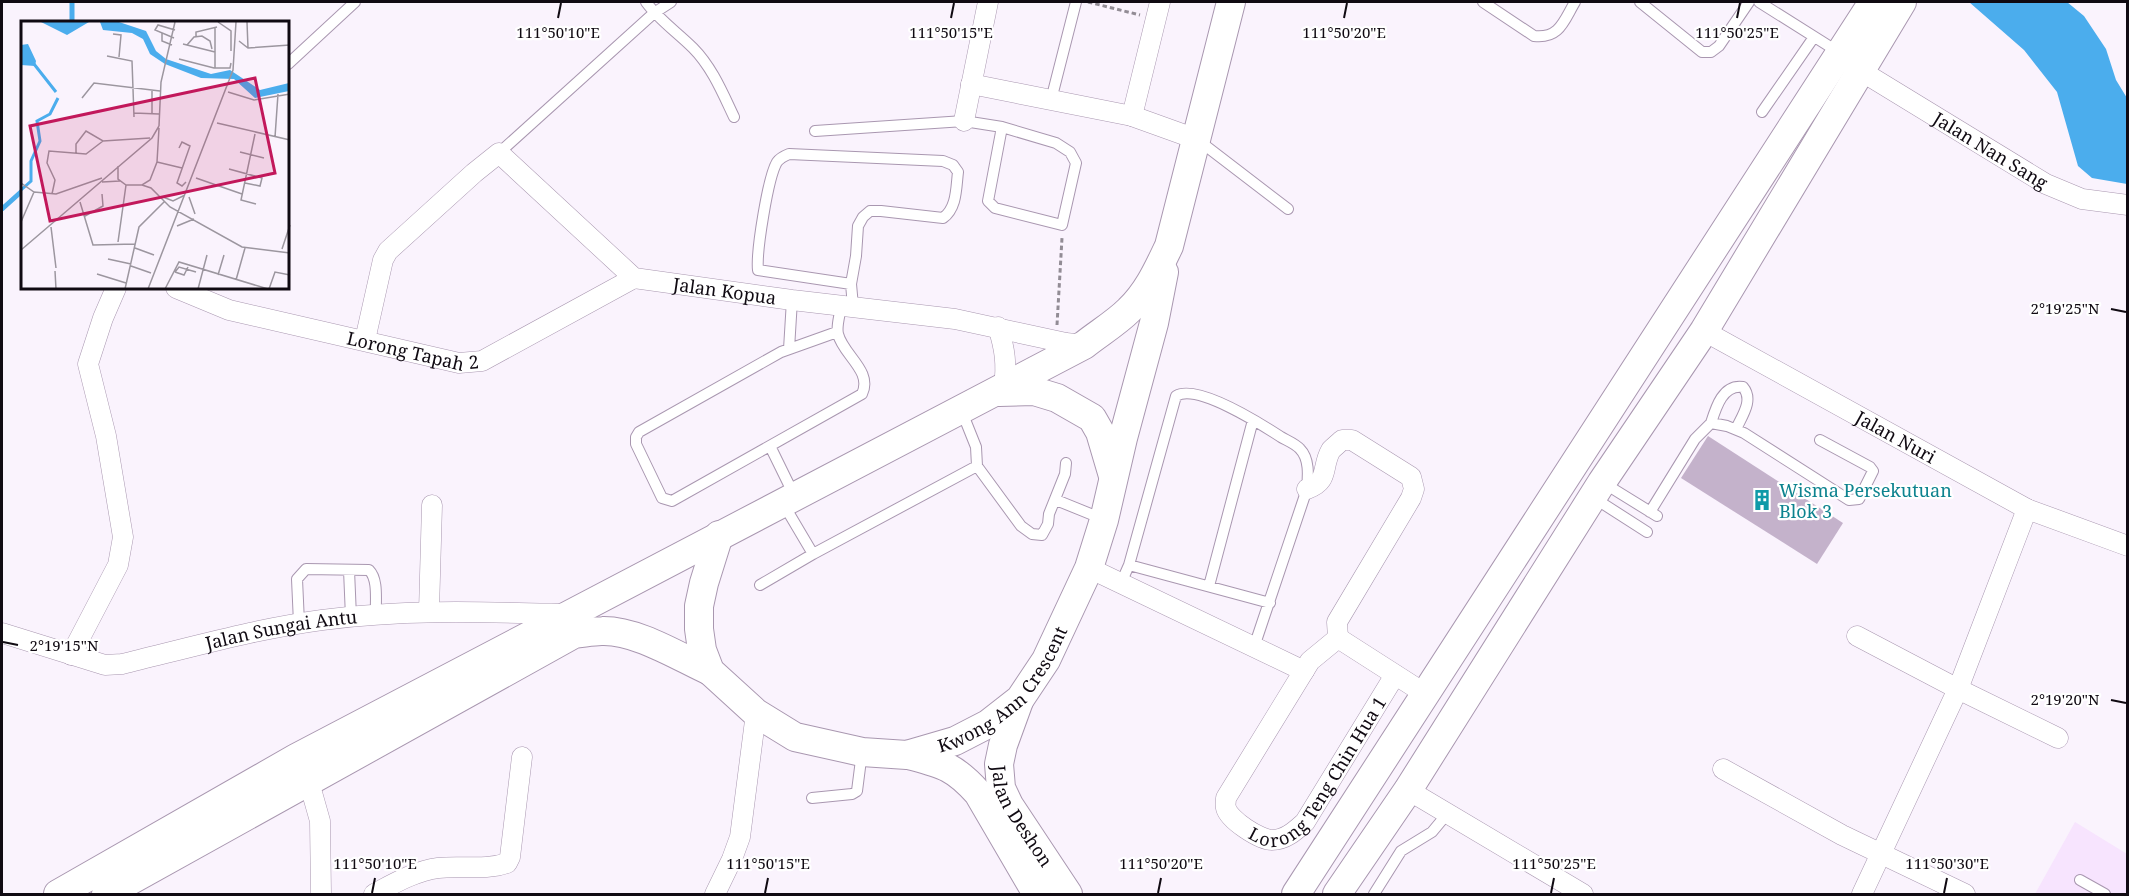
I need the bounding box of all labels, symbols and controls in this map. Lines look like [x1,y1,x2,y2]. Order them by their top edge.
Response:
inset map [21,21,290,290]
text: 111°50'10"E [516,22,600,42]
text: 111°50'15"E [909,22,993,42]
text: 111°50'20"E [1302,22,1386,42]
text: 111°50'25"E [1695,22,1779,42]
street label: Jalan Nan Sang [1928,106,2053,195]
street label: Jalan Kopua [671,271,778,310]
text: 2°19'25"N [2031,298,2100,318]
street label: Lorong Tapah 2 [345,326,480,376]
street label: Jalan Nuri [1851,404,1940,469]
place label: Wisma Persekutuan Blok 3 [1779,478,1952,523]
building icon: Wisma Persekutuan Blok 3 [1750,488,1774,512]
street label: Jalan Sungai Antu [202,604,359,655]
street label: Kwong Ann Crescent [935,622,1072,757]
text: 2°19'15"N [30,635,99,655]
text: 2°19'20"N [2031,689,2100,709]
street label: Lorong Teng Chin Hua 1 [1245,692,1391,852]
street label: Jalan Deshon [987,763,1059,871]
text: 111°50'10"E [333,853,417,873]
text: 111°50'15"E [726,853,810,873]
text: 111°50'20"E [1119,853,1203,873]
text: 111°50'25"E [1512,853,1596,873]
text: 111°50'30"E [1905,853,1989,873]

